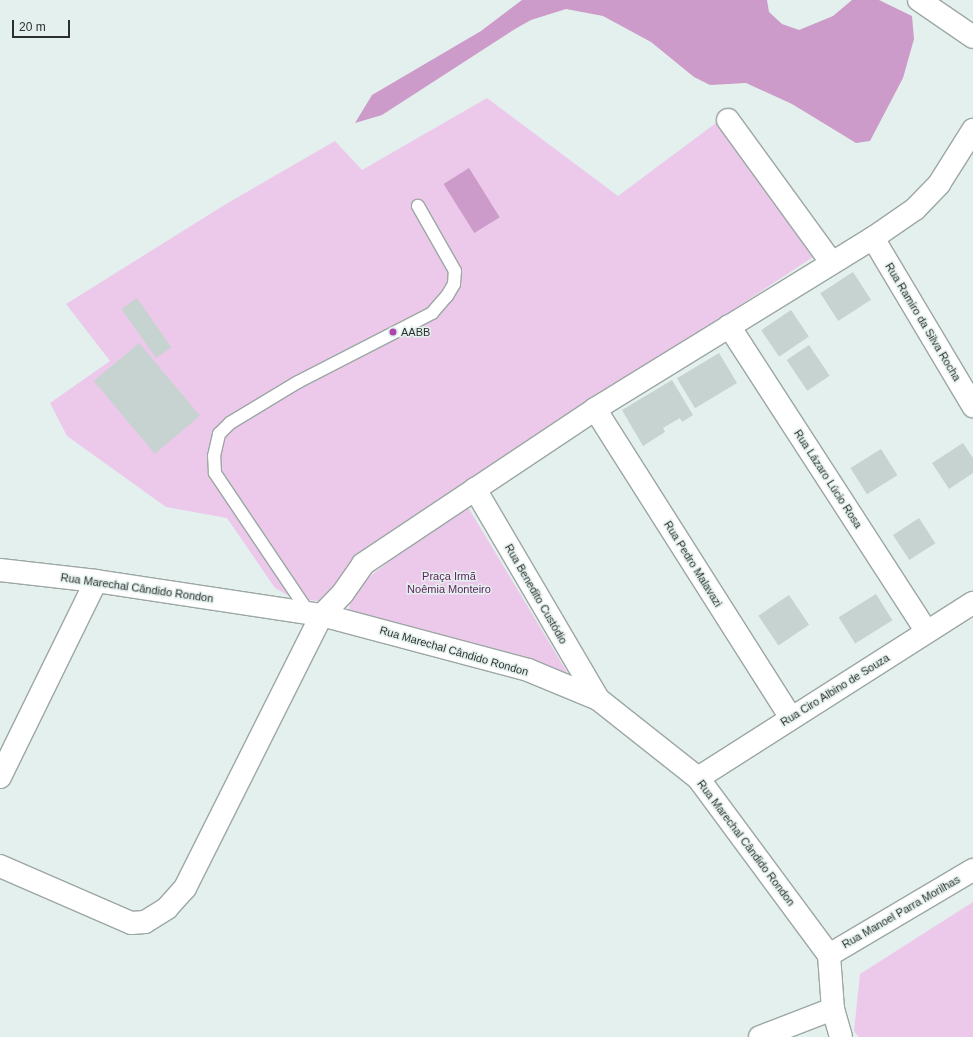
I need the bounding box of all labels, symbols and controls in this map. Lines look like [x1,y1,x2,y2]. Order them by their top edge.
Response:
scale bar [14,12,72,38]
text: 20 m [19,20,46,34]
street label: Rua Ramiro da Silva Rocha [882,260,964,384]
place label: AABB [401,325,430,339]
marker: AABB [388,327,398,337]
street label: Rua Lázaro Lúcio Rosa [791,427,865,531]
street label: Rua Pedro Malavazi [661,519,725,609]
street label: Rua Benedito Custódio [502,542,570,646]
park label: Praça Irmã Noêmia Monteiro [407,570,491,596]
street label: Rua Marechal Cândido Rondon [60,571,214,605]
street label: Rua Marechal Cândido Rondon [378,623,530,679]
street label: Rua Ciro Albino de Souza [778,651,892,729]
street label: Rua Marechal Cândido Rondon [694,777,798,909]
street label: Rua Manoel Parra Morilhas [840,873,962,951]

